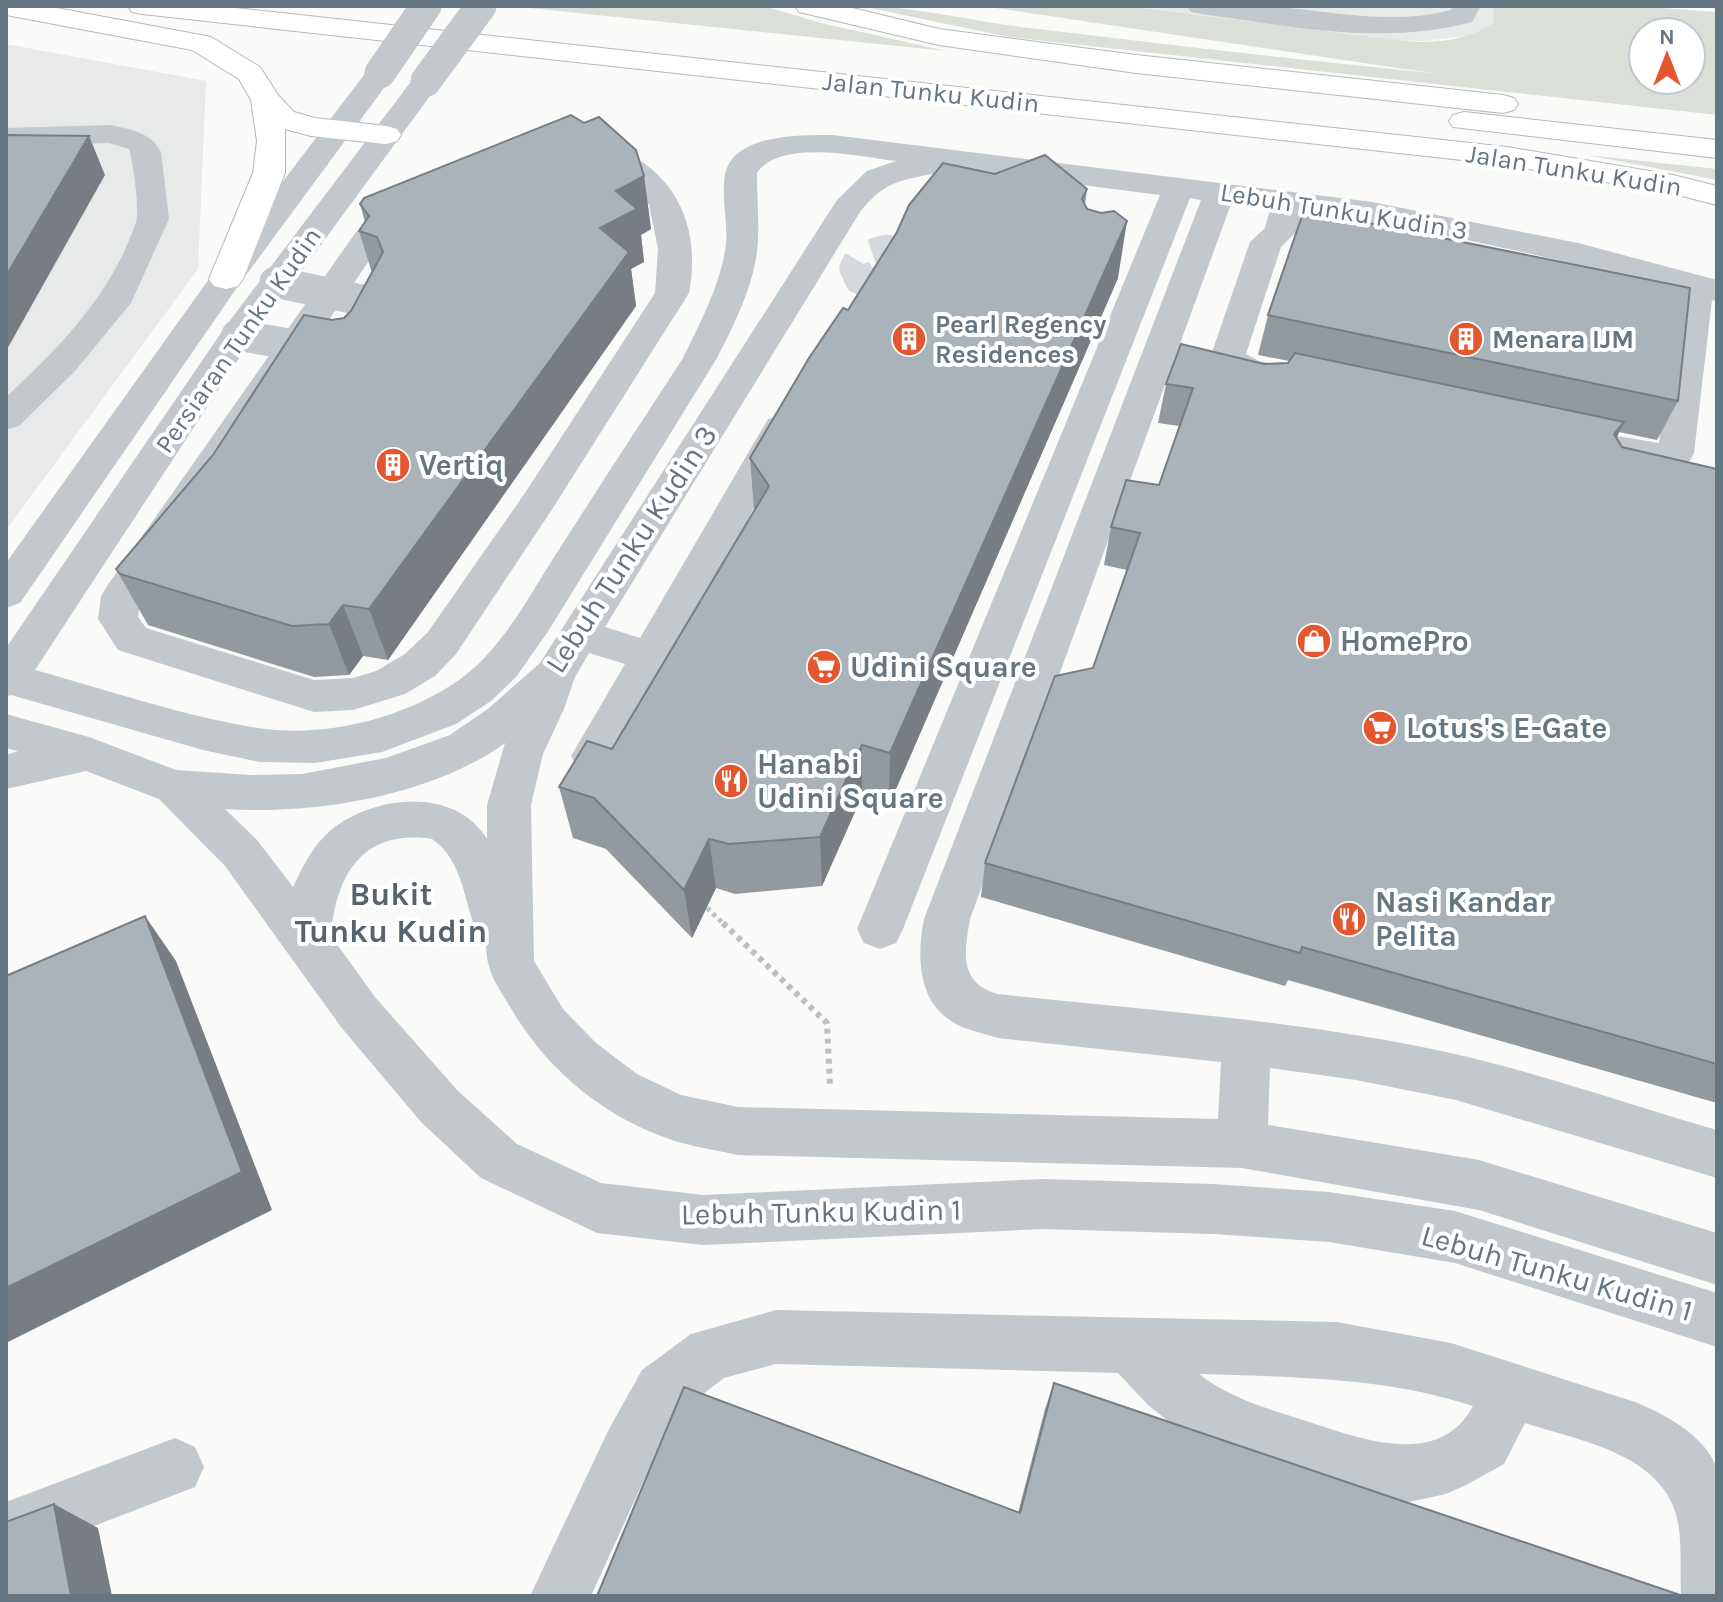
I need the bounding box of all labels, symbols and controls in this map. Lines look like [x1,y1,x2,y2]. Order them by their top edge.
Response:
north arrow [1627,16,1707,96]
text: N [1659,24,1675,50]
street label: Jalan Tunku Kudin [821,66,1041,119]
street label: Jalan Tunku Kudin [1464,138,1684,203]
street label: Lebuh Tunku Kudin 3 [1218,177,1470,246]
street label: Persiaran Tunku Kudin [149,222,328,459]
place label: Pearl Regency Residences [935,309,1106,370]
building icon: Pearl Regency Residences [890,320,928,358]
building icon: Menara IJM [1447,320,1485,358]
place label: Menara IJM [1492,324,1634,355]
street label: Lebuh Tunku Kudin 3 [537,418,725,680]
building icon: Vertiq [374,446,412,484]
place label: Vertiq [419,447,504,483]
shop icon: HomePro [1295,622,1333,660]
place label: HomePro [1340,623,1469,659]
supermarket icon: Udini Square [805,648,843,686]
place label: Udini Square [850,649,1037,685]
supermarket icon: Lotus's E-Gate [1361,709,1399,747]
place label: Lotus's E-Gate [1406,710,1607,746]
place label: Hanabi Udini Square [757,746,944,816]
restaurant icon: Hanabi Udini Square [712,762,750,800]
district label: Bukit Tunku Kudin [295,876,487,950]
place label: Nasi Kandar Pelita [1375,884,1551,954]
restaurant icon: Nasi Kandar Pelita [1330,900,1368,938]
street label: Lebuh Tunku Kudin 1 [681,1192,961,1232]
street label: Lebuh Tunku Kudin 1 [1417,1217,1697,1329]

